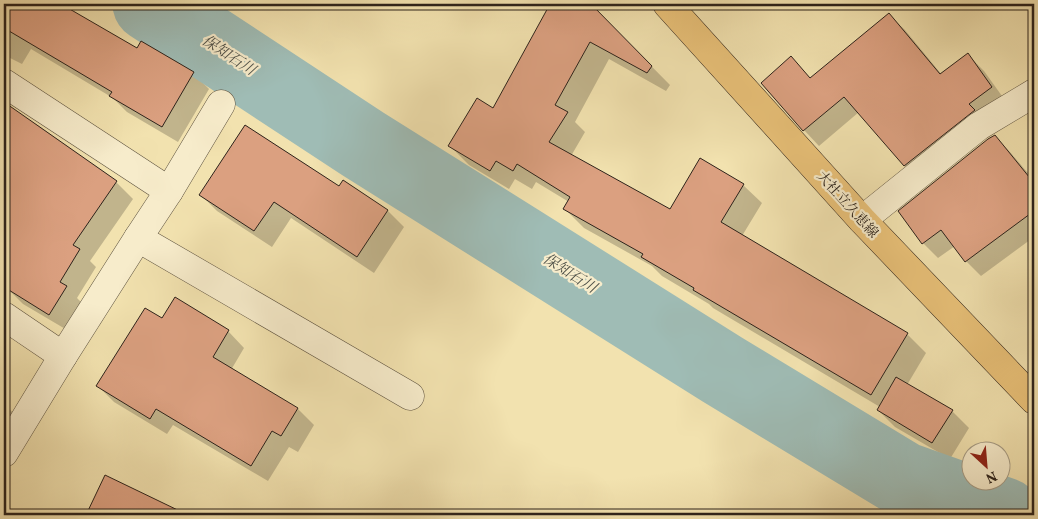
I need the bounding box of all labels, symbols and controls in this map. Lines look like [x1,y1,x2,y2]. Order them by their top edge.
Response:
water label: 保知石川 [197,31,261,82]
street label: 大社立久恵線 [812,167,882,243]
water label: 保知石川 [538,249,602,300]
north arrow [960,442,1010,492]
text: N [982,466,1000,487]

